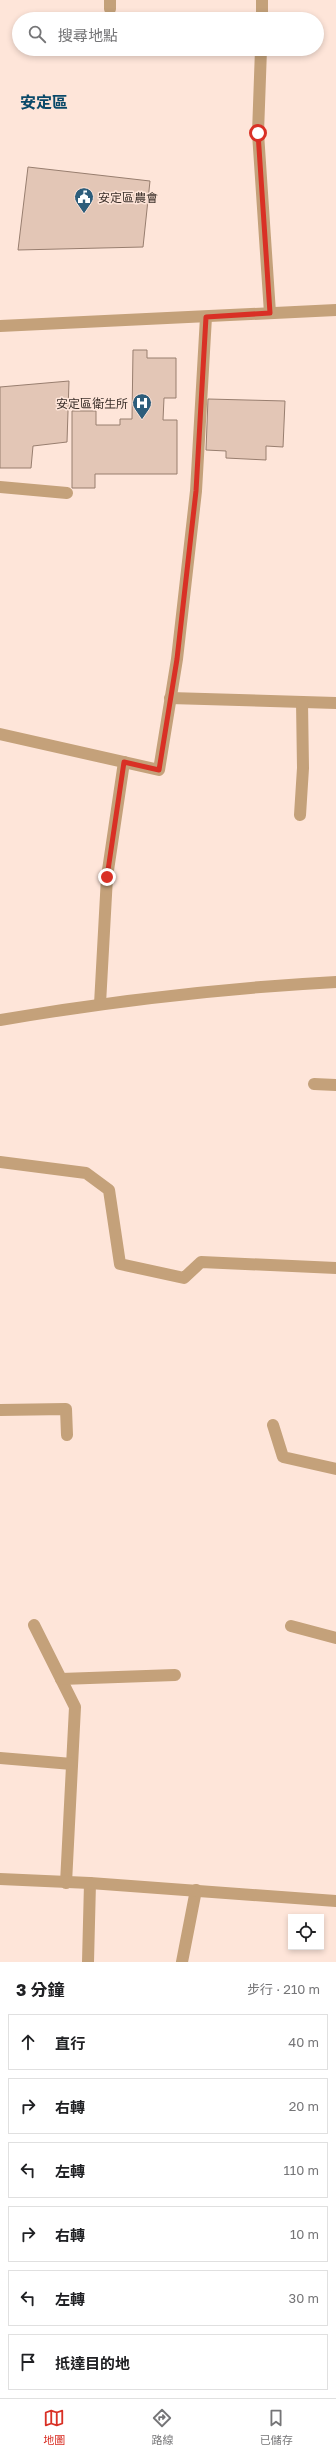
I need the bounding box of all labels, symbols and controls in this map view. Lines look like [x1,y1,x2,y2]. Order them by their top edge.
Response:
search box [12,12,324,56]
icon: search [26,23,48,45]
text: 搜尋地點 [58,26,118,44]
district label: 安定區 [20,92,68,112]
route start [249,124,267,142]
public building icon: 安定區農會 [73,186,95,214]
place label: 安定區農會 [98,190,158,205]
hospital icon: 安定區衛生所 [131,392,153,420]
place label: 安定區衛生所 [56,396,128,411]
route end [98,868,116,886]
map controls [288,1914,324,1950]
button: locate [288,1914,324,1950]
text: 3 分鐘 [16,1979,65,2000]
text: 步行 · 210 m [247,1981,320,1997]
icon: ahead [17,2031,39,2053]
text: 直行 [55,2034,85,2052]
text: 40 m [288,2034,319,2050]
icon: right [17,2095,39,2117]
text: 右轉 [55,2098,85,2116]
text: 20 m [289,2098,319,2114]
icon: left [17,2159,39,2181]
text: 左轉 [55,2162,85,2180]
text: 110 m [284,2162,319,2178]
icon: right [17,2223,39,2245]
text: 右轉 [55,2226,85,2244]
text: 10 m [290,2226,319,2242]
icon: left [17,2287,39,2309]
text: 左轉 [55,2290,85,2308]
text: 30 m [289,2290,319,2306]
icon: arrive [17,2351,39,2373]
text: 抵達目的地 [55,2354,130,2372]
tab: 地圖 [43,2407,65,2447]
tab: 路線 [151,2407,173,2447]
tab: 已儲存 [260,2407,293,2447]

